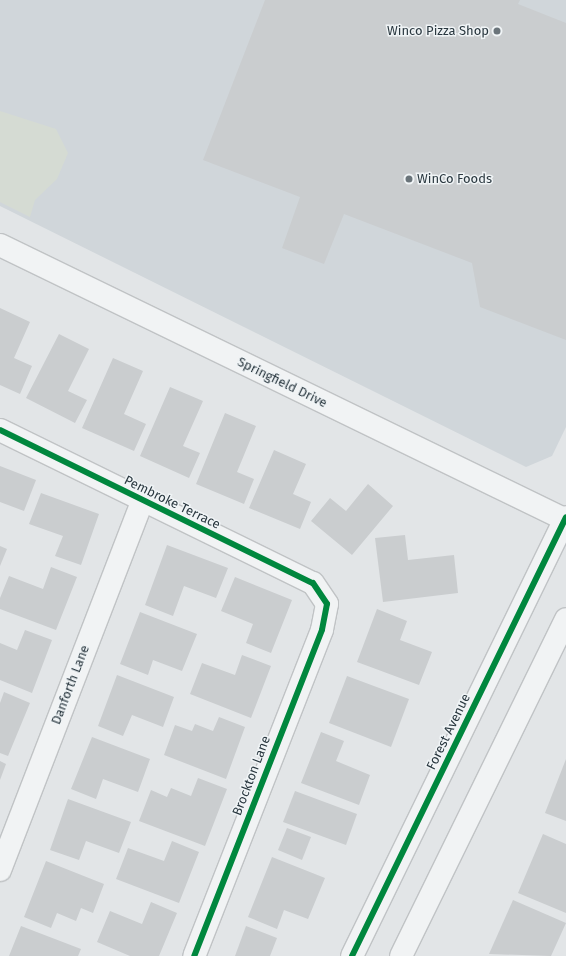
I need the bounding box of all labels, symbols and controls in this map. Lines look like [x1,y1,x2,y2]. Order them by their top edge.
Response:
place label: Winco Pizza Shop [387,23,489,39]
marker: Winco Pizza Shop [492,26,502,36]
place label: WinCo Foods [417,171,492,187]
marker: WinCo Foods [404,174,414,184]
street label: Springfield Drive [235,355,329,411]
street label: Pembroke Terrace [121,473,223,533]
street label: Danforth Lane [49,643,93,727]
street label: Forest Avenue [424,691,474,773]
street label: Brockton Lane [230,734,274,818]

